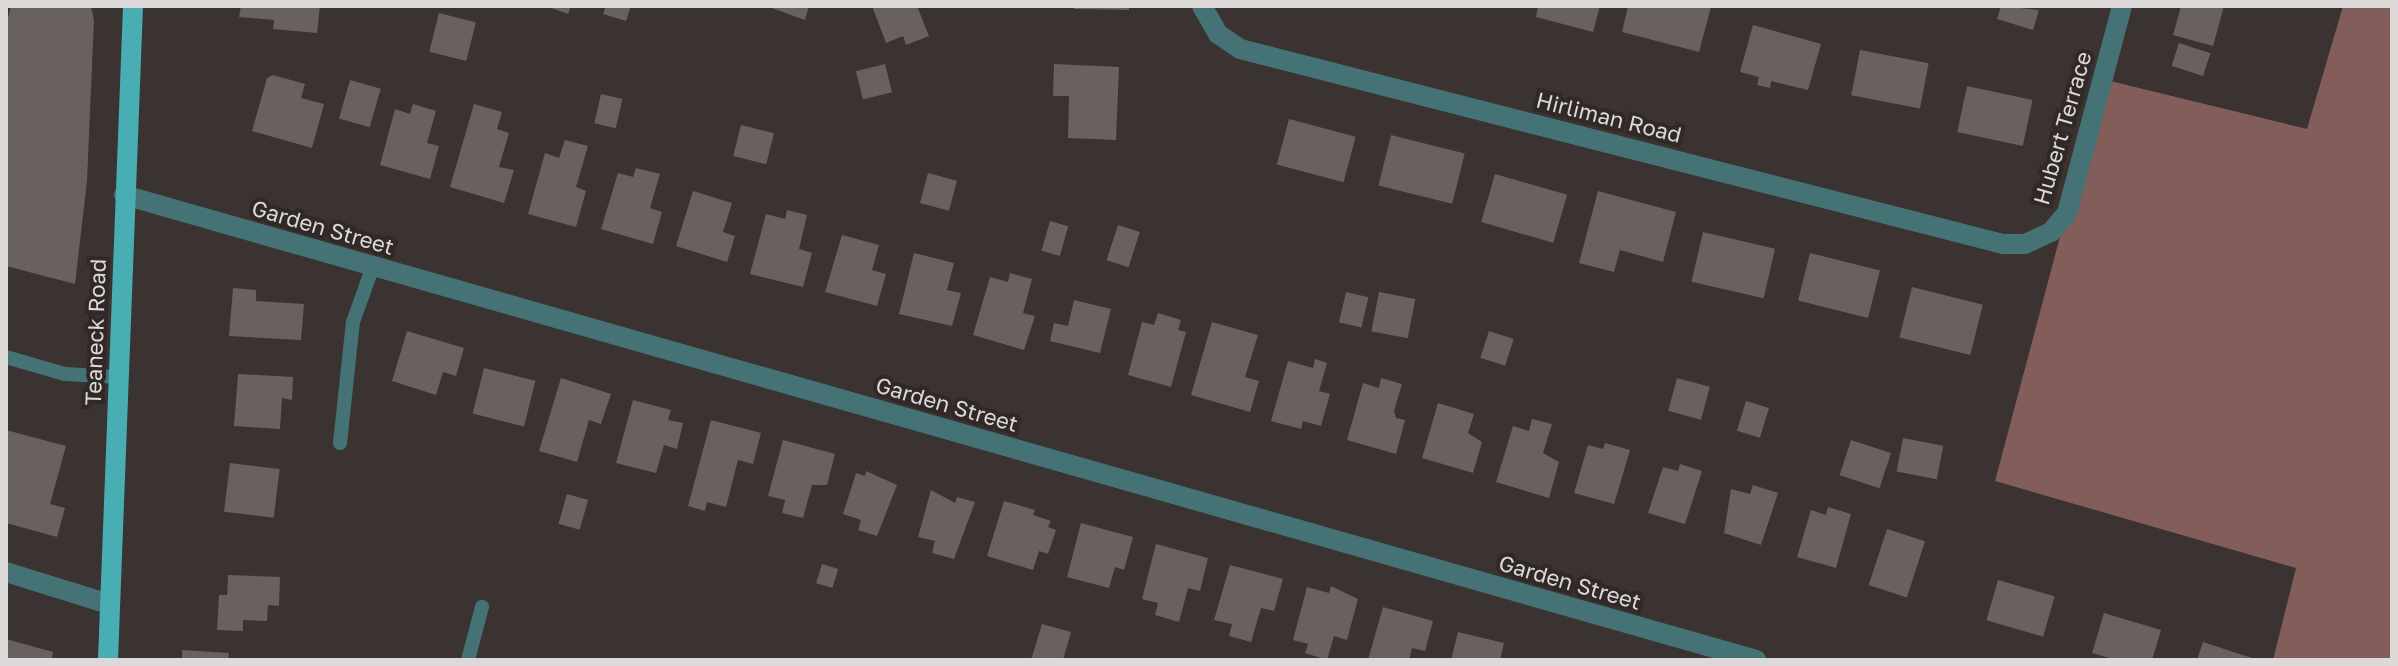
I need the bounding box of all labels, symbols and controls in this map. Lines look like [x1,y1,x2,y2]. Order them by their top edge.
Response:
street label: Hubert Terrace [2028,48,2096,208]
street label: Hirliman Road [1534,86,1684,148]
street label: Garden Street [249,194,397,260]
street label: Teaneck Road [79,258,111,406]
street label: Garden Street [873,371,1021,437]
street label: Garden Street [1496,549,1644,615]

